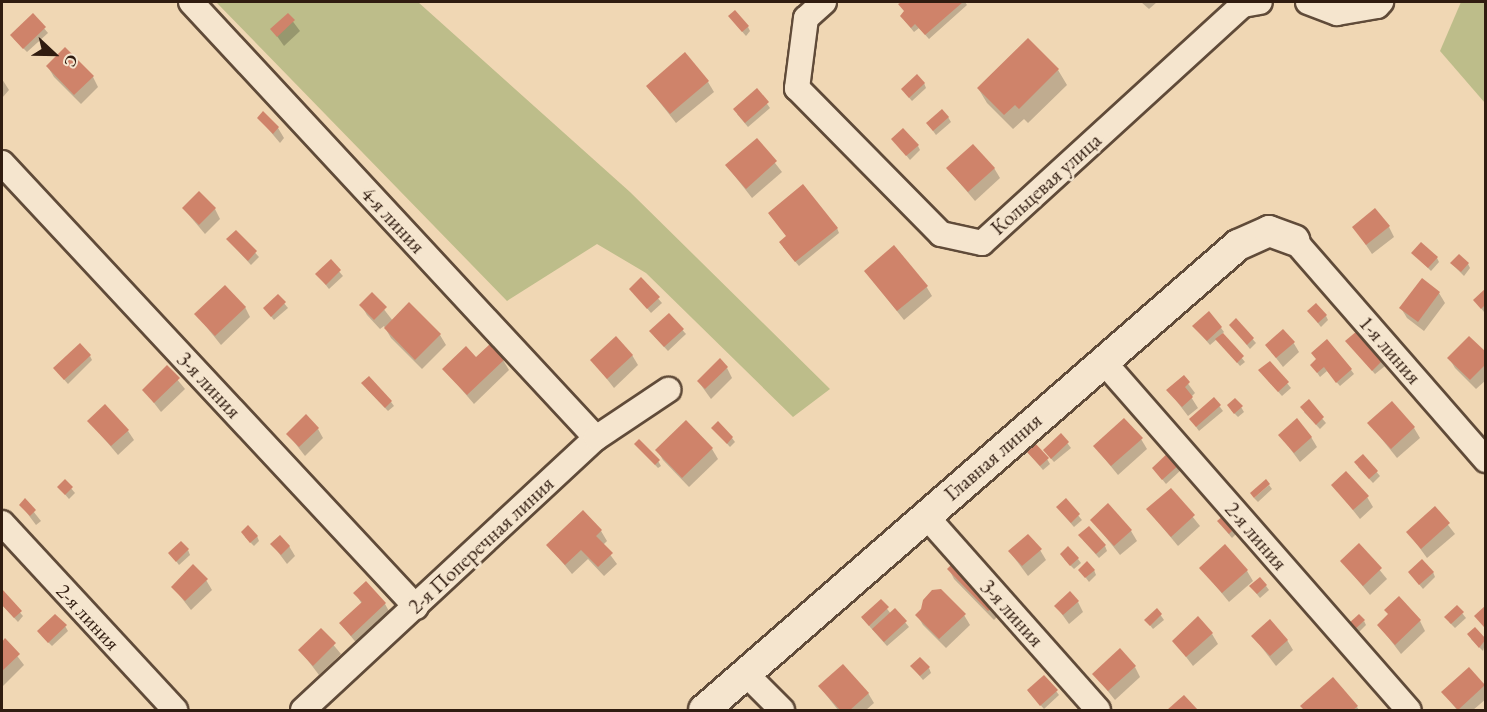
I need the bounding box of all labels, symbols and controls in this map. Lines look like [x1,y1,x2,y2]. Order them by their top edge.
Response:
north arrow [24,24,84,84]
text: С [59,52,83,70]
street label: Кольцевая улица [985,128,1107,240]
street label: 4-я линия [356,181,430,259]
street label: 1-я линия [1354,311,1426,389]
street label: 3-я линия [172,346,246,424]
street label: Главная линия [939,408,1047,506]
street label: 2-я Поперечная линия [403,471,559,619]
street label: 2-я линия [1220,497,1292,575]
street label: 3-я линия [975,574,1049,652]
street label: 2-я линия [51,578,125,656]

